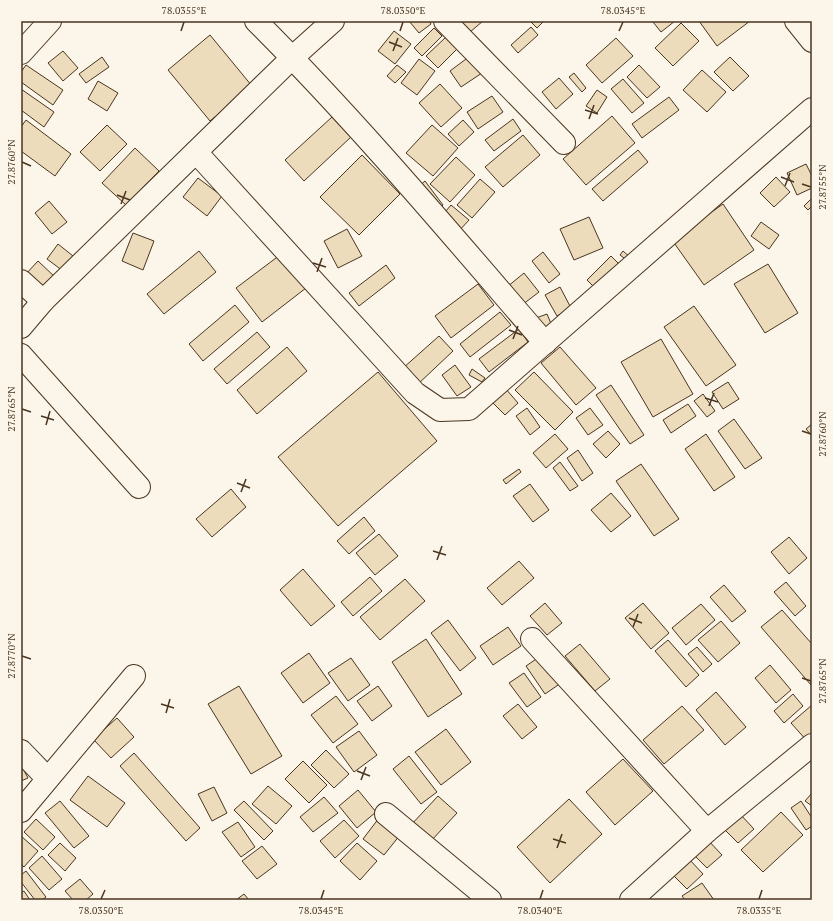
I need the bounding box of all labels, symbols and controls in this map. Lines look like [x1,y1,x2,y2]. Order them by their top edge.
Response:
text: 78.0355°E [162,4,207,17]
text: 78.0350°E [381,4,426,17]
text: 78.0345°E [601,4,646,17]
text: 27.8760°N [5,139,18,185]
text: 27.8755°N [816,164,829,210]
text: 27.8765°N [5,386,18,432]
text: 27.8760°N [816,411,829,457]
text: 27.8770°N [5,633,18,679]
text: 27.8765°N [816,658,829,704]
text: 78.0350°E [79,904,124,917]
text: 78.0345°E [299,904,344,917]
text: 78.0340°E [518,904,563,917]
text: 78.0335°E [737,904,782,917]

